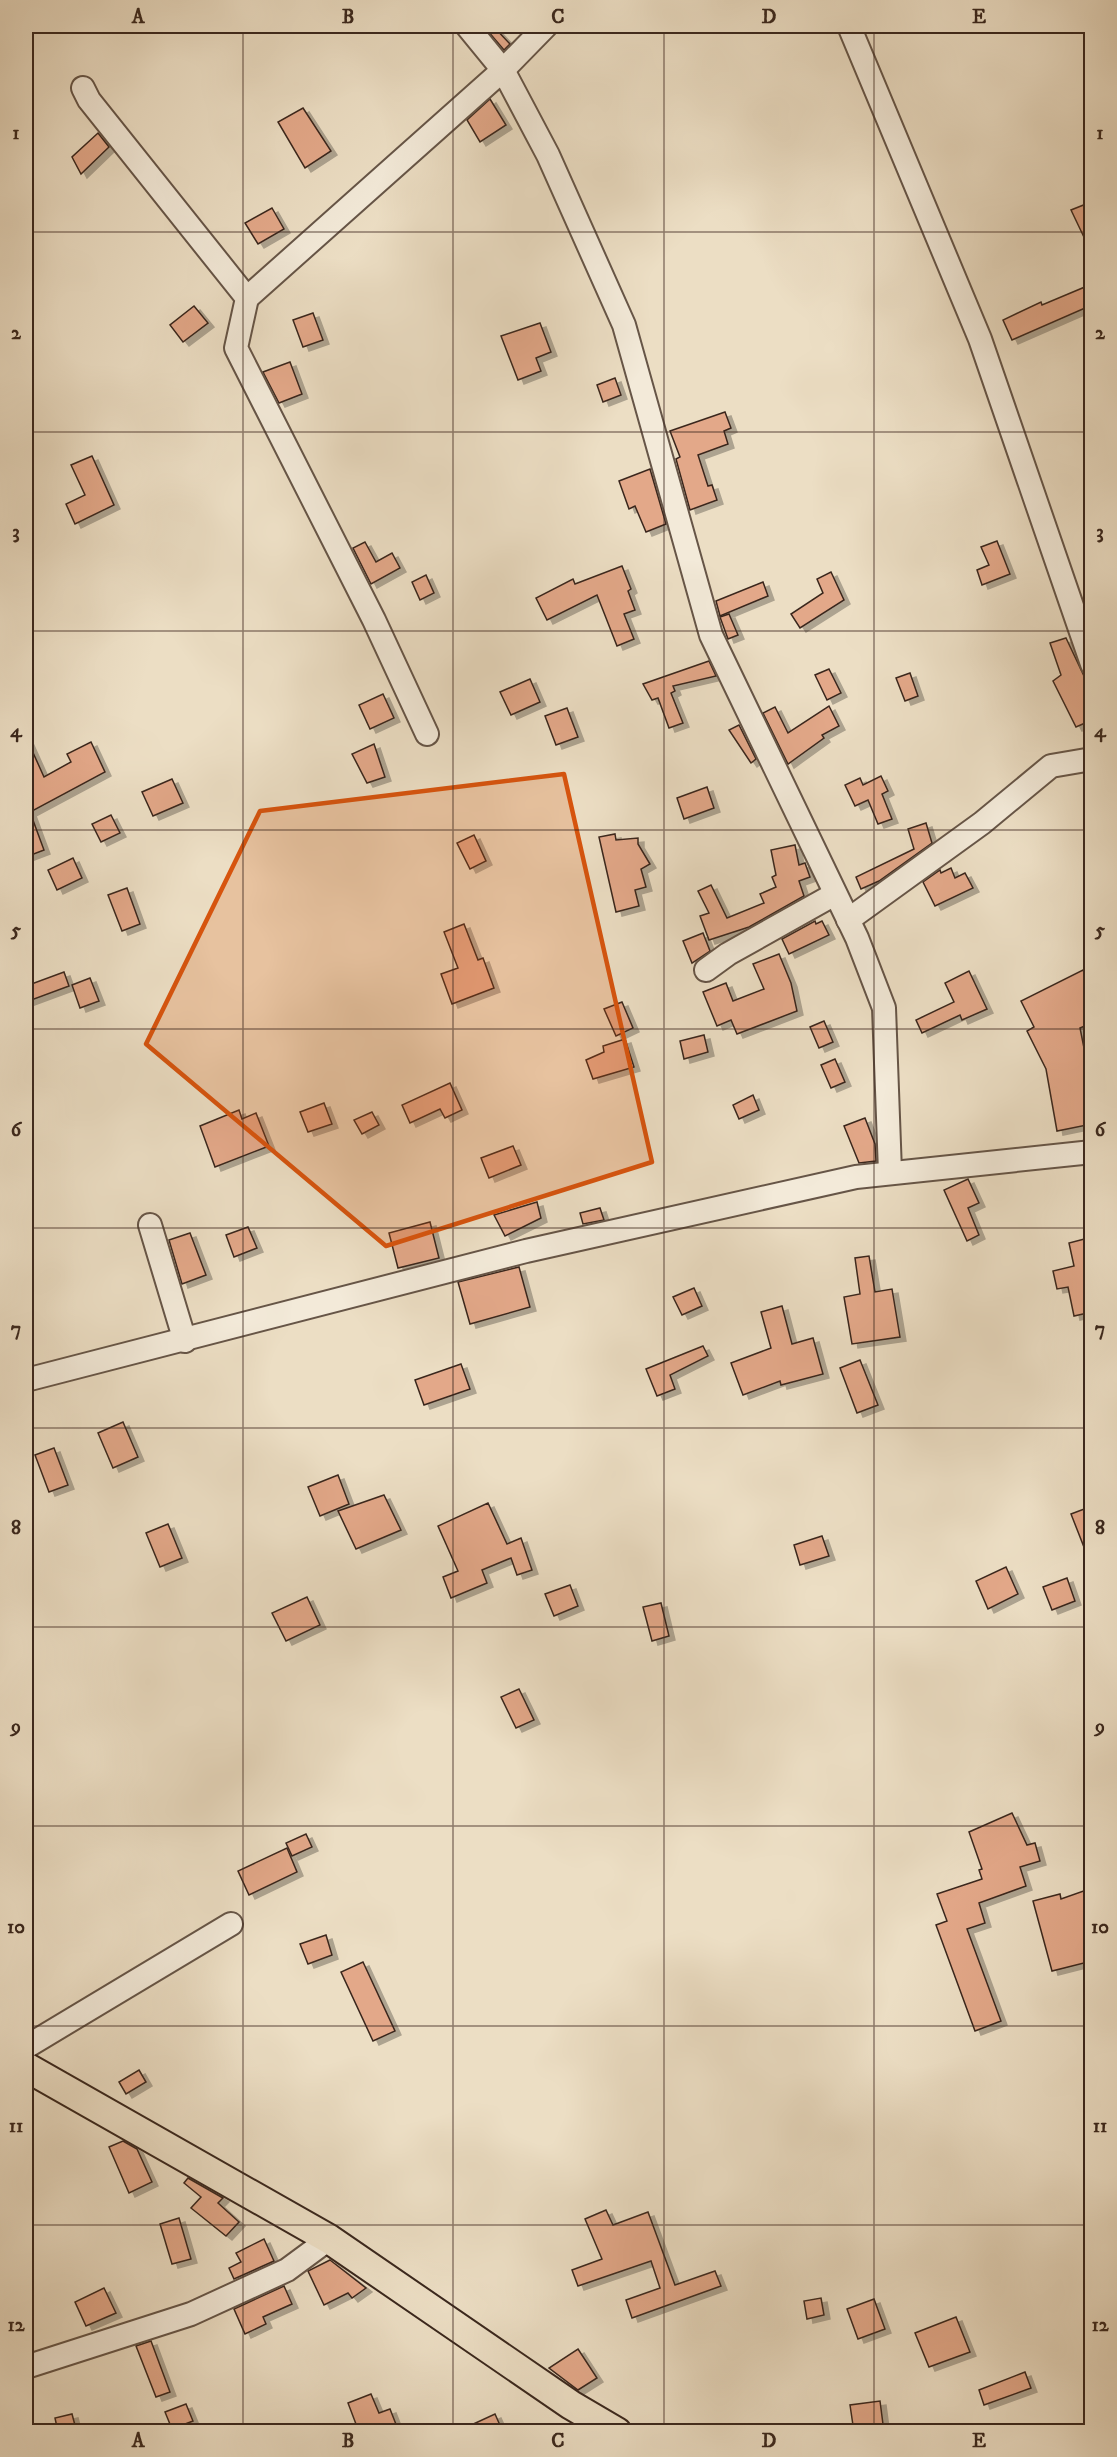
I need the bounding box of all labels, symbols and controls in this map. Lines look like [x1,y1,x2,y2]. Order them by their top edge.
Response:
text: A [131,5,146,30]
text: B [342,5,354,30]
text: C [551,5,565,30]
text: D [762,5,777,30]
text: E [972,5,986,30]
text: 1 [12,121,20,146]
text: 1 [1096,121,1104,146]
text: 2 [11,321,22,346]
text: 2 [1095,321,1106,346]
text: 3 [12,520,20,545]
text: 3 [1096,520,1104,545]
text: 4 [10,719,23,744]
text: 4 [1094,719,1107,744]
text: 5 [10,918,21,943]
text: 5 [1094,918,1105,943]
text: 6 [11,1118,23,1143]
text: 6 [1095,1118,1107,1143]
text: 7 [11,1317,21,1342]
text: 7 [1095,1317,1105,1342]
text: 8 [11,1516,21,1541]
text: 8 [1095,1516,1105,1541]
text: 9 [9,1715,21,1740]
text: 9 [1093,1715,1105,1740]
text: 10 [7,1915,25,1940]
text: 10 [1091,1915,1109,1940]
text: 11 [9,2114,23,2139]
text: 11 [1093,2114,1107,2139]
text: 12 [7,2313,26,2338]
text: 12 [1091,2313,1110,2338]
text: A [131,2429,146,2454]
text: B [342,2429,354,2454]
text: C [551,2429,565,2454]
text: D [762,2429,777,2454]
text: E [972,2429,986,2454]

